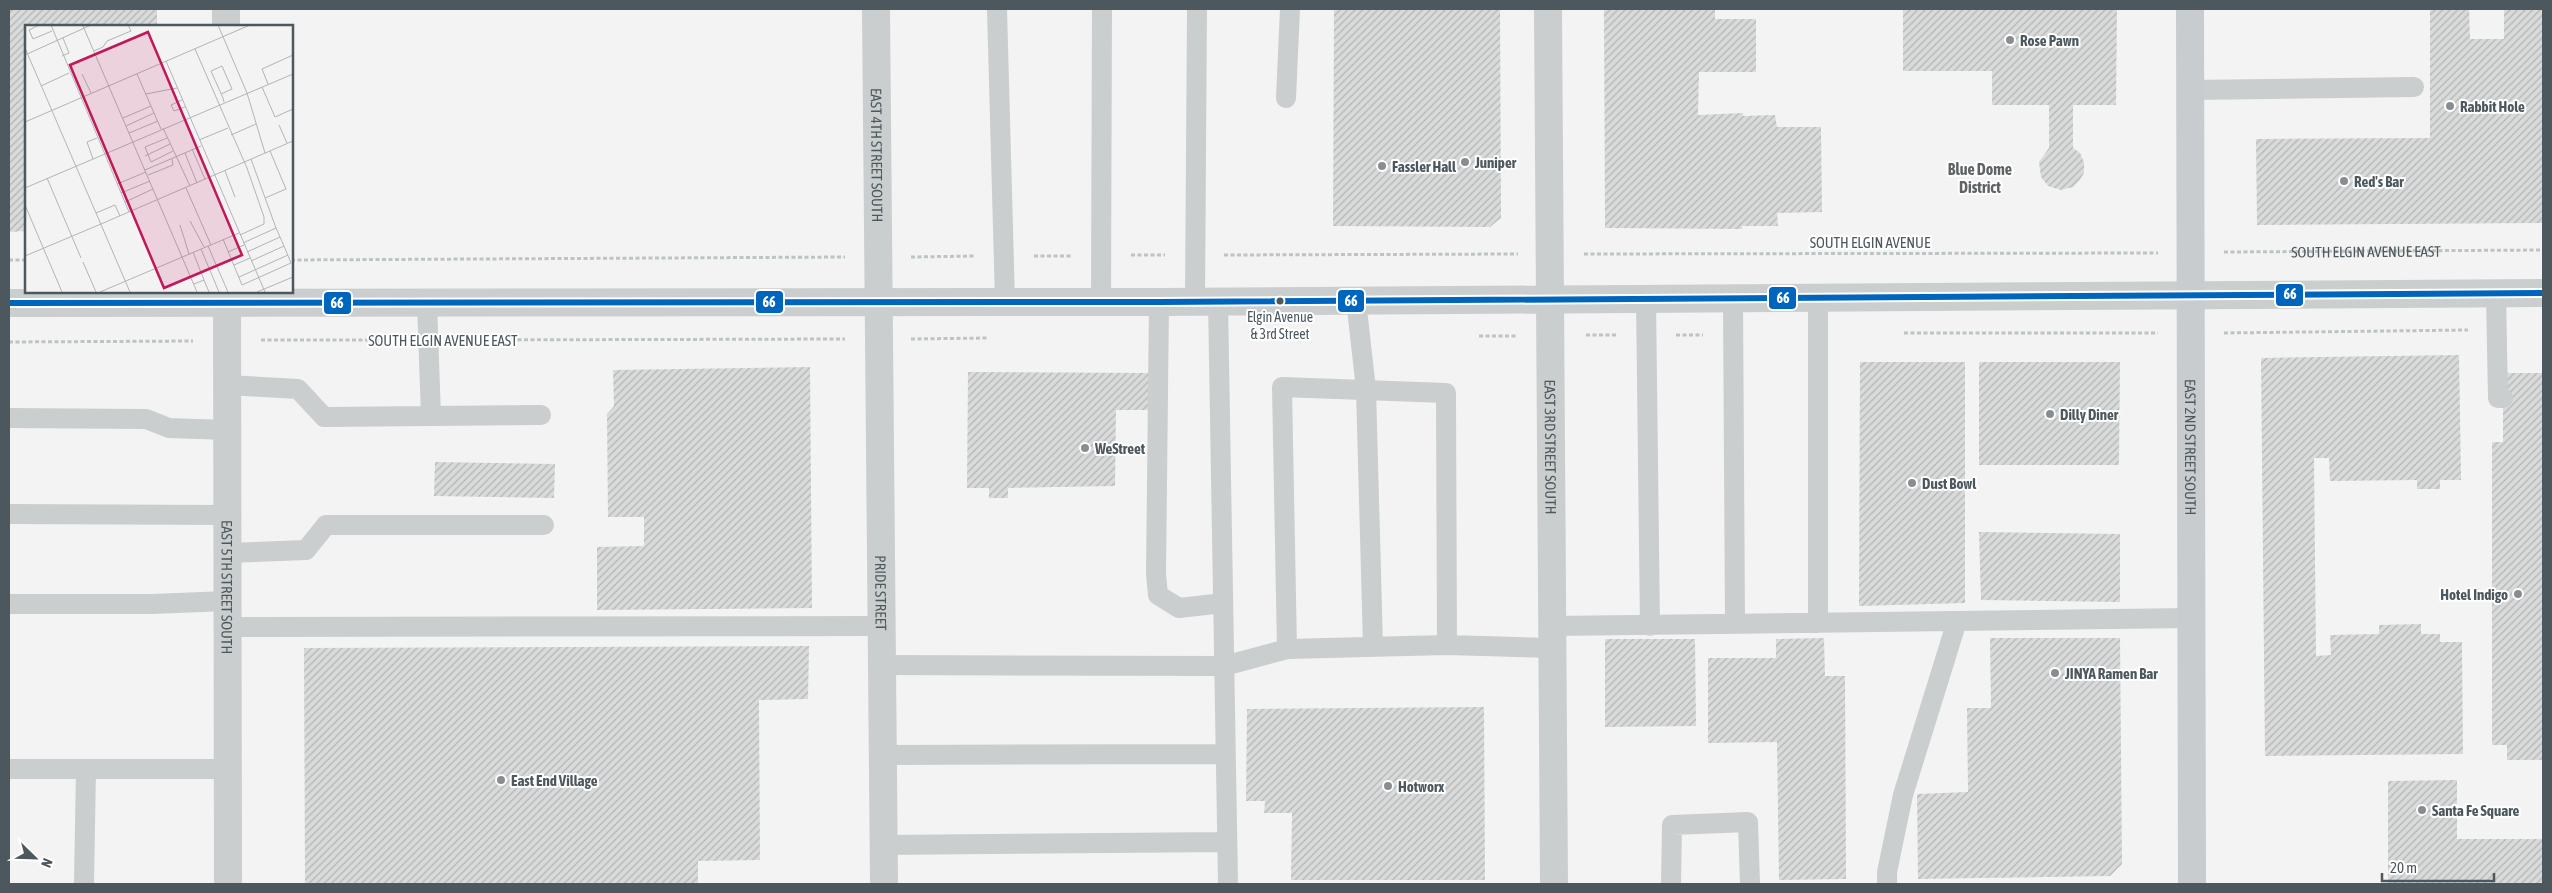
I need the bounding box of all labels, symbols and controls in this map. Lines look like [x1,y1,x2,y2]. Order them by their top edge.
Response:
inset map [25,25,292,292]
place label: Rose Pawn [2020,32,2079,49]
marker: Rose Pawn [2004,34,2016,46]
street label: EAST 4TH STREET SOUTH [868,88,886,222]
place label: Rabbit Hole [2460,98,2525,115]
marker: Rabbit Hole [2444,100,2456,112]
place label: Juniper [1474,154,1517,171]
marker: Juniper [1459,156,1471,168]
place label: Fassler Hall [1392,158,1457,175]
marker: Fassler Hall [1376,160,1388,172]
district label: Blue Dome District [1948,160,2012,196]
place label: Red's Bar [2354,173,2404,190]
marker: Red's Bar [2338,175,2350,187]
street label: SOUTH ELGIN AVENUE [1810,234,1931,251]
street label: SOUTH ELGIN AVENUE EAST [2291,242,2441,260]
line badge: 66 [2275,283,2304,307]
line badge: 66 [1768,286,1797,310]
text: 66 [2283,286,2297,302]
line badge: 66 [1337,289,1365,313]
line badge: 66 [755,290,784,314]
text: 66 [1776,290,1790,306]
line badge: 66 [323,291,352,315]
text: 66 [1344,293,1358,309]
text: 66 [762,294,776,310]
text: 66 [330,295,344,311]
marker: Elgin Avenue & 3rd Street [1275,296,1285,306]
place label: Elgin Avenue & 3rd Street [1247,309,1313,342]
street label: SOUTH ELGIN AVENUE EAST [368,332,518,349]
street label: EAST 3RD STREET SOUTH [1542,379,1560,514]
street label: EAST 2ND STREET SOUTH [2182,379,2200,515]
place label: Dilly Diner [2060,406,2119,423]
marker: Dilly Diner [2044,408,2056,420]
place label: WeStreet [1094,440,1146,457]
marker: WeStreet [1079,442,1091,454]
place label: Dust Bowl [1922,475,1977,492]
marker: Dust Bowl [1906,477,1918,489]
street label: EAST 5TH STREET SOUTH [219,520,236,654]
street label: PRIDE STREET [872,555,890,631]
place label: Hotel Indigo [2440,586,2508,603]
marker: Hotel Indigo [2512,588,2524,600]
place label: JINYA Ramen Bar [2064,665,2158,682]
marker: JINYA Ramen Bar [2049,667,2061,679]
place label: East End Village [511,772,598,789]
marker: East End Village [495,774,507,786]
place label: Hotworx [1398,778,1444,795]
marker: Hotworx [1382,780,1394,792]
place label: Santa Fe Square [2432,802,2520,819]
marker: Santa Fe Square [2416,804,2428,816]
north arrow [10,833,60,883]
scale bar [2382,850,2494,882]
text: N [38,856,56,870]
text: 20 m [2390,859,2417,876]

